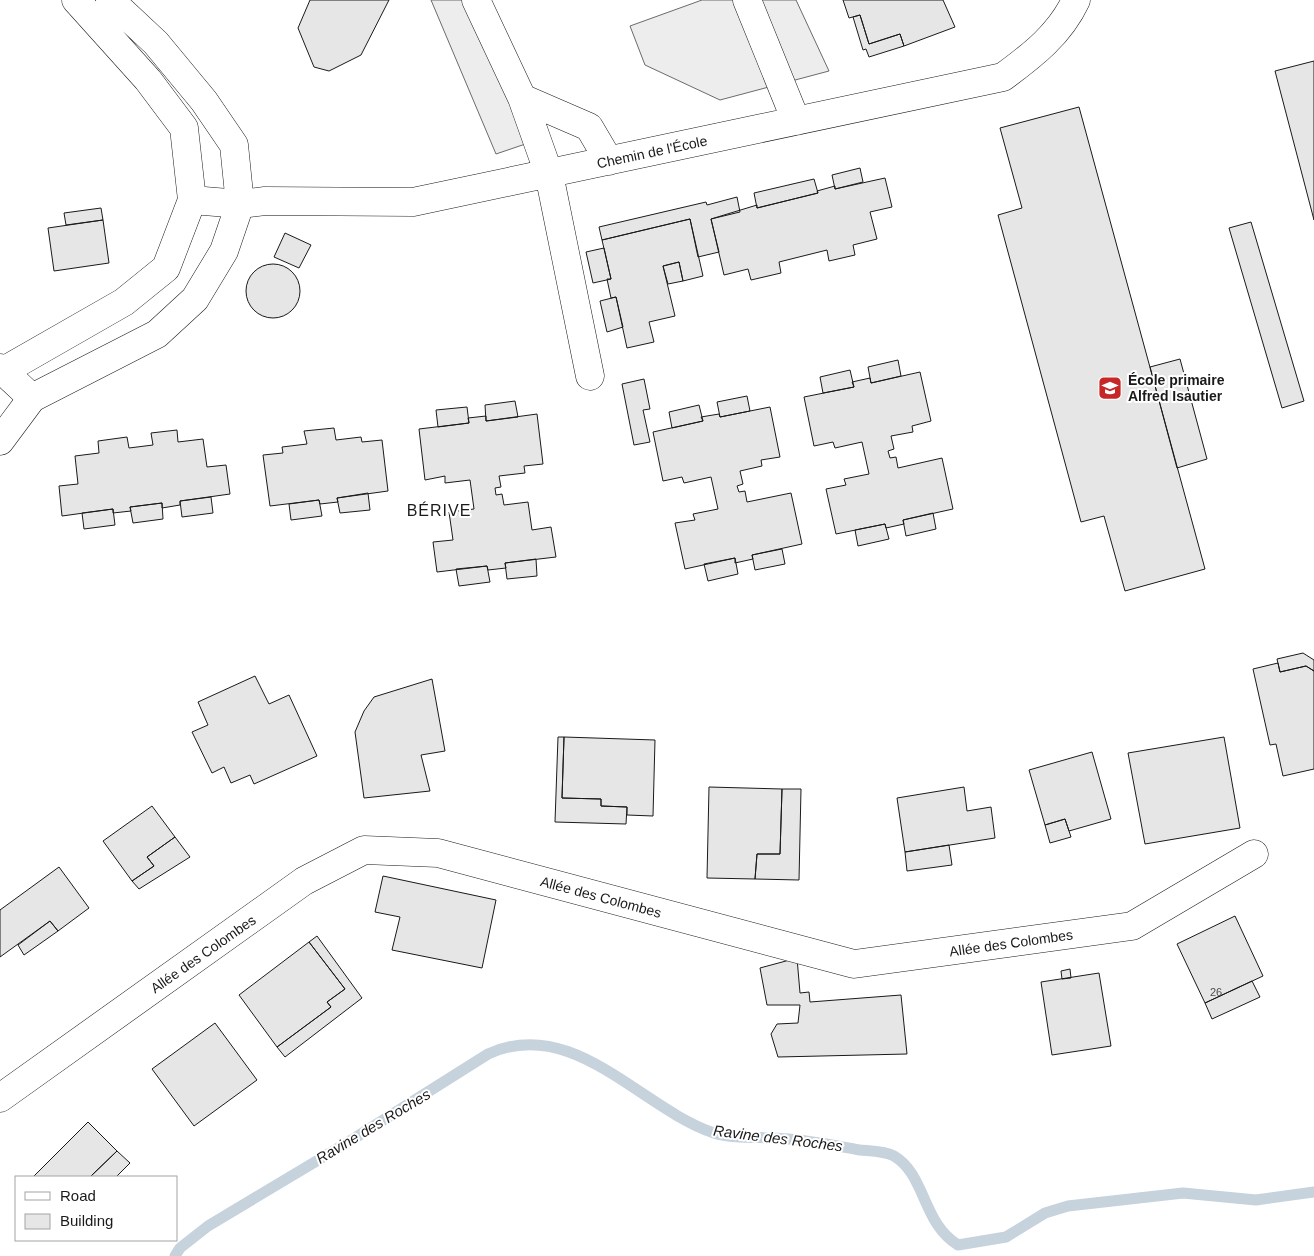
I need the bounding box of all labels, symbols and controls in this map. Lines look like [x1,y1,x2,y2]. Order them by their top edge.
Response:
street label: Chemin de l'École [595,132,709,172]
place label: École primaire Alfred Isautier [1128,372,1225,404]
school or university icon: École primaire Alfred Isautier [1097,375,1123,401]
district label: BÉRIVE [407,501,471,519]
street label: Allée des Colombes [539,873,663,921]
street label: Allée des Colombes [147,912,259,996]
street label: Allée des Colombes [948,926,1074,960]
house number: 26 [1210,986,1222,998]
water label: Ravine des Roches [313,1085,434,1167]
water label: Ravine des Roches [712,1122,844,1154]
legend [15,1176,178,1241]
text: Road [60,1187,96,1204]
text: Building [60,1212,113,1229]

